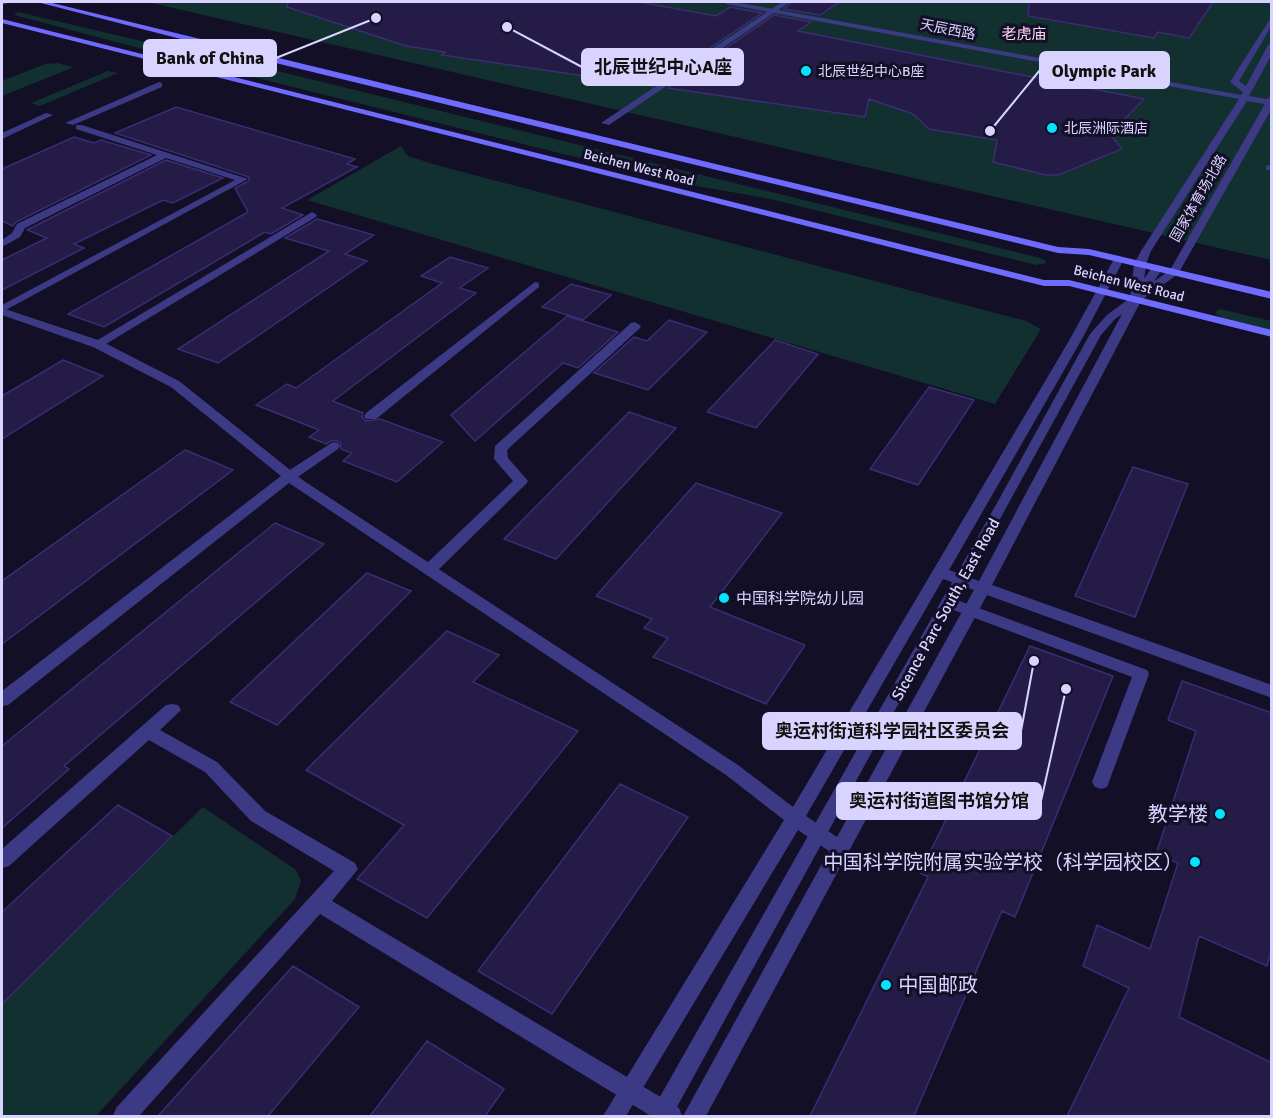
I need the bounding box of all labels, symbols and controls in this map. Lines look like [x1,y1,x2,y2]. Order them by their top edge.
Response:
street label: 天辰西路 [919,16,977,43]
district label: 老虎庙 [1001,25,1047,43]
callout: Bank of China [144,40,276,76]
text: Bank of China [156,47,264,69]
callout: 北辰世纪中心A座 [582,49,743,85]
callout: Olympic Park [1040,52,1169,88]
text: 北辰世纪中心A座 [594,56,732,78]
text: Olympic Park [1052,60,1157,82]
place label: 北辰世纪中心B座 [818,63,924,80]
marker: 北辰世纪中心B座 [799,64,813,78]
place label: 北辰洲际酒店 [1064,120,1148,137]
marker: 北辰洲际酒店 [1045,121,1059,135]
street label: Beichen West Road [582,145,696,189]
street label: 国家体育场北路 [1167,152,1230,245]
street label: Beichen West Road [1072,261,1186,305]
street label: Sicence Parc South, East Road [887,515,1004,704]
place label: 中国科学院幼儿园 [736,589,864,609]
marker: 中国科学院幼儿园 [717,591,731,605]
callout: 奥运村街道科学园社区委员会 [763,713,1021,749]
text: 奥运村街道科学园社区委员会 [775,720,1009,742]
callout: 奥运村街道图书馆分馆 [837,783,1041,819]
text: 奥运村街道图书馆分馆 [849,790,1029,812]
place label: 教学楼 [1148,802,1208,827]
marker: 教学楼 [1213,807,1227,821]
place label: 中国科学院附属实验学校（科学园校区） [823,850,1183,875]
marker: 中国科学院附属实验学校（科学园校区） [1188,855,1202,869]
place label: 中国邮政 [898,973,978,998]
marker: 中国邮政 [879,978,893,992]

